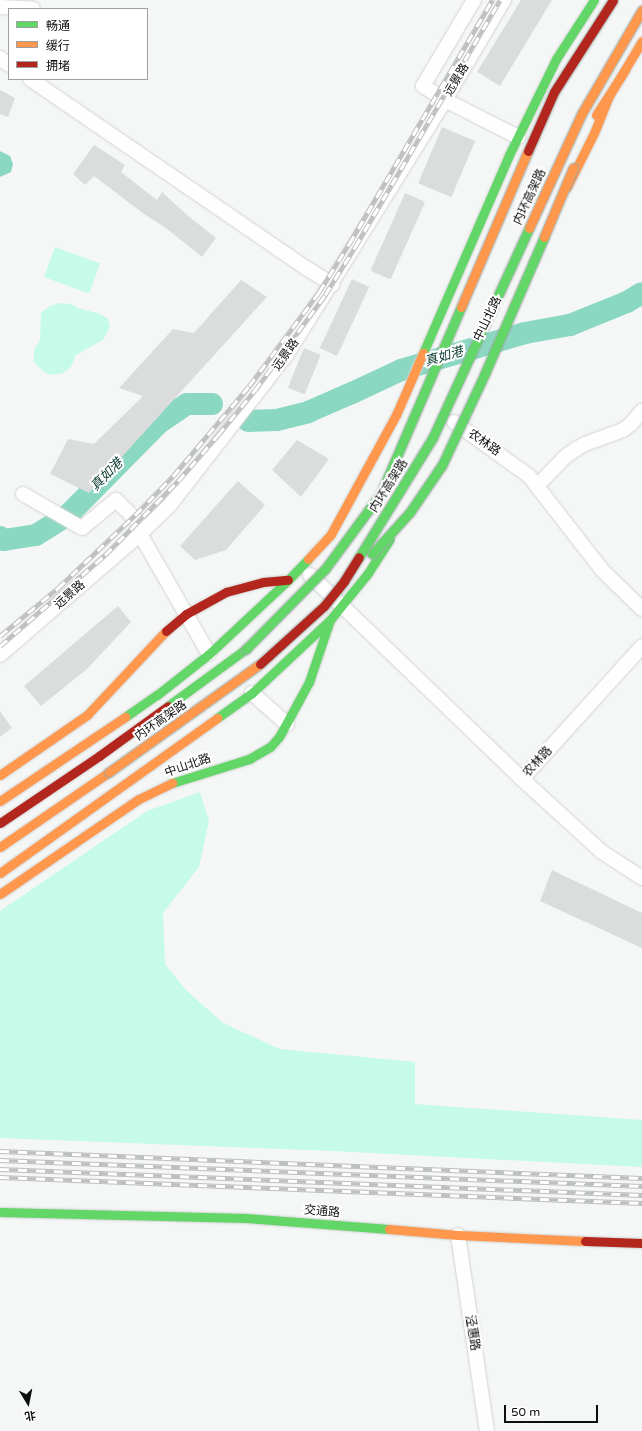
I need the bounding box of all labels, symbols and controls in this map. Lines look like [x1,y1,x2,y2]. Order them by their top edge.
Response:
legend [8,8,148,80]
text: 畅通 [46,19,70,33]
text: 缓行 [46,39,70,53]
text: 拥堵 [46,59,70,73]
street label: 远景路 [442,61,472,99]
street label: 内环高架路 [511,167,549,227]
street label: 中山北路 [471,294,505,344]
street label: 远景路 [270,336,302,374]
water label: 真如港 [423,344,465,370]
street label: 农林路 [465,427,503,459]
water label: 真如港 [88,456,126,494]
street label: 内环高架路 [367,457,411,515]
street label: 远景路 [52,578,88,612]
street label: 内环高架路 [132,698,190,744]
street label: 农林路 [521,744,555,780]
street label: 中山北路 [163,751,213,781]
street label: 交通路 [303,1203,341,1221]
street label: 泾惠路 [462,1314,482,1352]
north arrow [8,1383,48,1423]
scale bar [506,1397,600,1423]
text: 50 m [511,1405,540,1419]
text: 北 [24,1408,37,1423]

